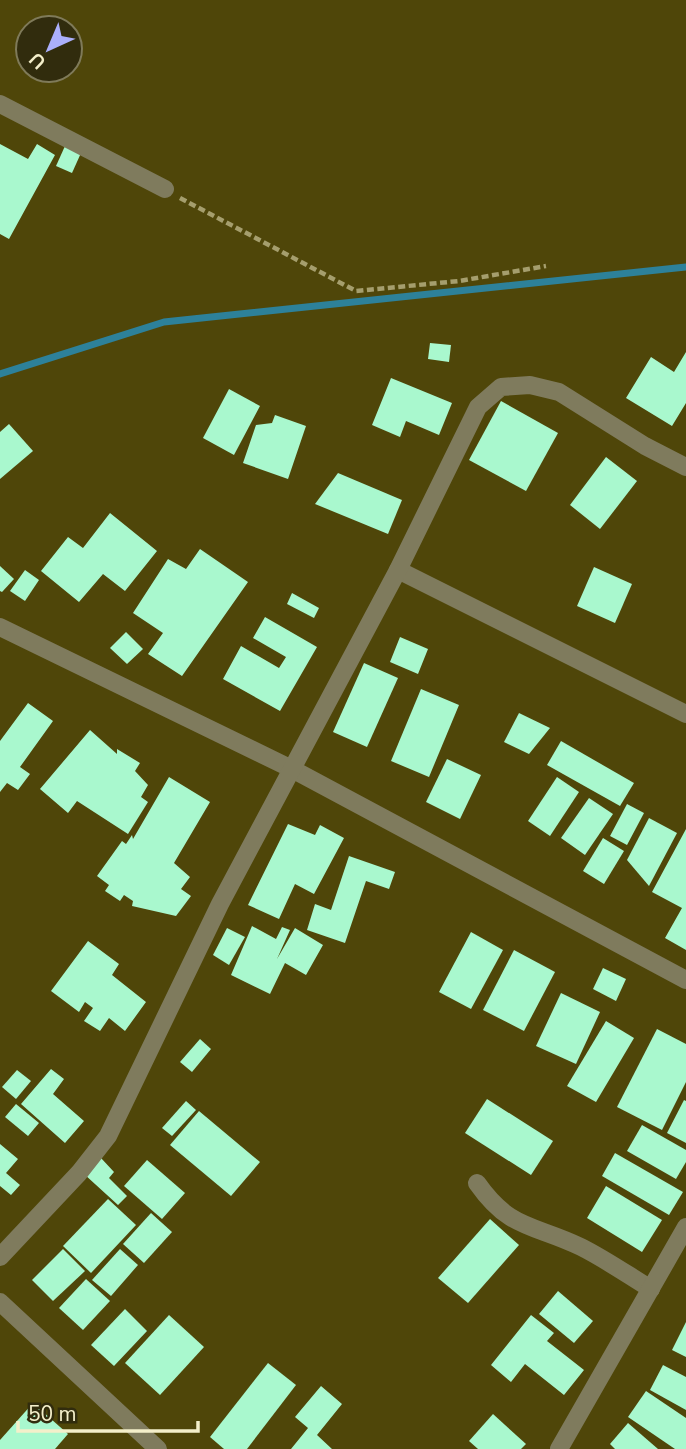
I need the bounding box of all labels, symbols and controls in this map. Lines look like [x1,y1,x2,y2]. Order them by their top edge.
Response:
north arrow [14,14,84,84]
text: U [24,46,52,75]
scale bar [18,1390,198,1434]
text: 50 m [28,1400,77,1428]

